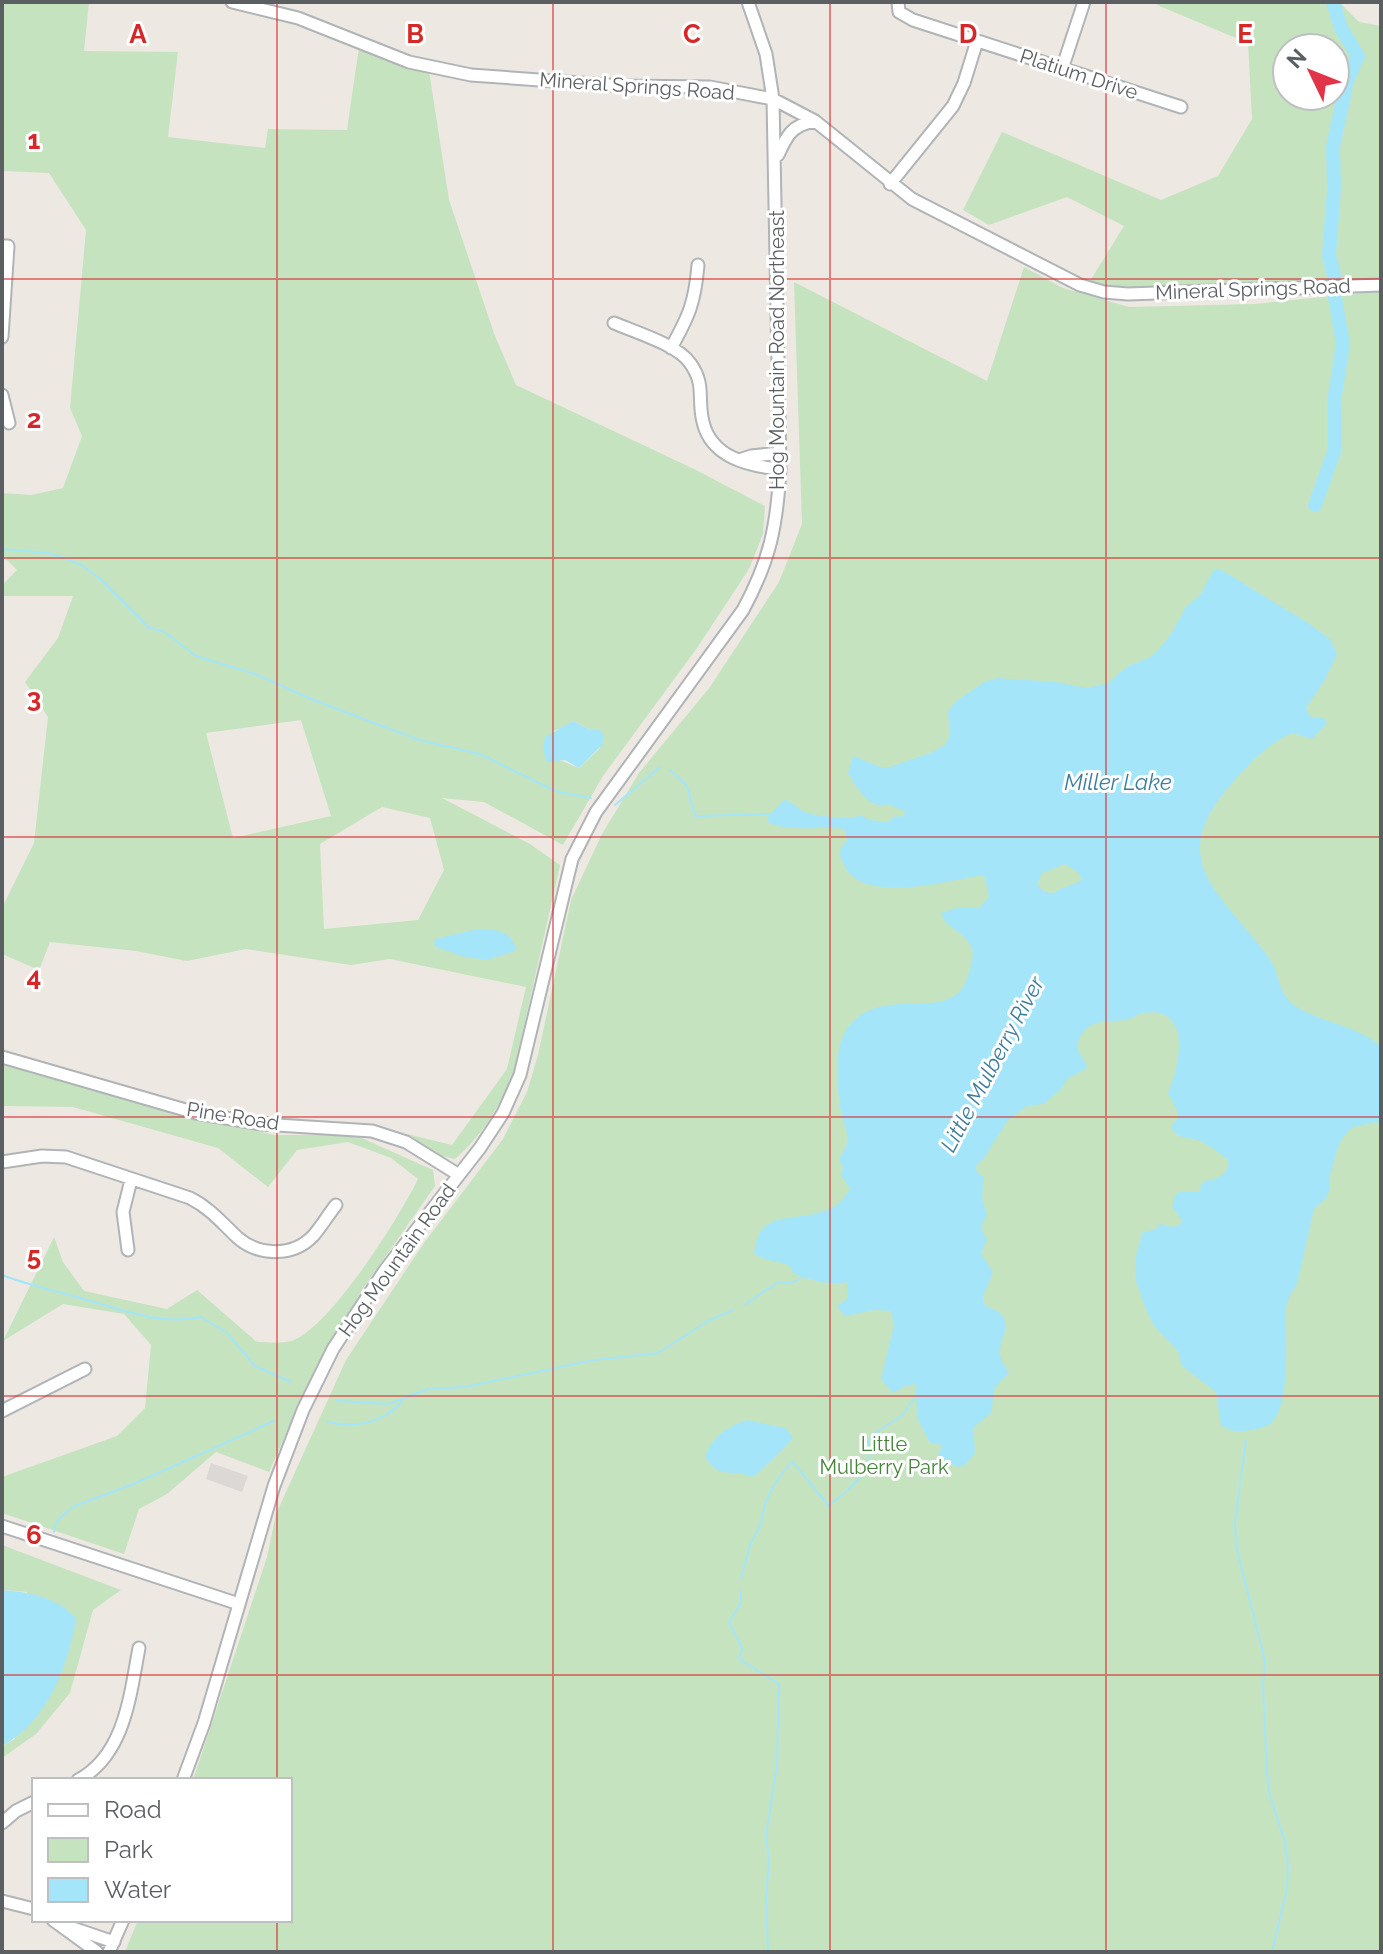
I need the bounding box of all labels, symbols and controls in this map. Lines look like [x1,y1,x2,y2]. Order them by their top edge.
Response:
text: A [129,19,147,49]
text: B [406,19,424,49]
text: C [683,19,701,49]
text: D [959,19,977,49]
text: E [1237,19,1253,49]
north arrow [1271,32,1351,112]
text: N [1281,43,1312,73]
street label: Platium Drive [1017,44,1141,104]
street label: Mineral Springs Road [539,67,735,105]
text: 1 [28,125,41,155]
street label: Hog Mountain Road Northeast [765,210,789,490]
street label: Mineral Springs Road [1155,274,1351,304]
text: 2 [27,404,41,434]
text: 3 [27,683,41,713]
water label: Miller Lake [1064,769,1172,795]
text: 4 [27,962,41,992]
water label: Little Mulberry River [935,971,1050,1156]
street label: Pine Road [185,1097,281,1135]
street label: Hog Mountain Road [333,1179,461,1341]
text: 5 [27,1241,41,1271]
park label: Little Mulberry Park [819,1432,949,1479]
text: 6 [26,1520,42,1550]
legend [32,1778,292,1922]
text: Road [104,1795,162,1824]
text: Park [104,1835,153,1864]
text: Water [104,1875,172,1904]

